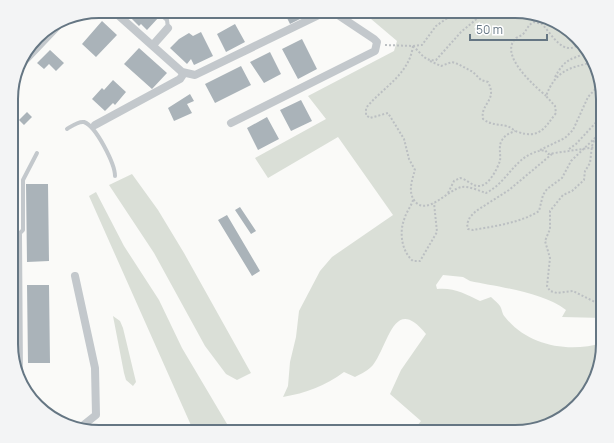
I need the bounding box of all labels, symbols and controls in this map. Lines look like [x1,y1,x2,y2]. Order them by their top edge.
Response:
scale bar [470,16,547,42]
text: 50 m [476,21,503,38]

